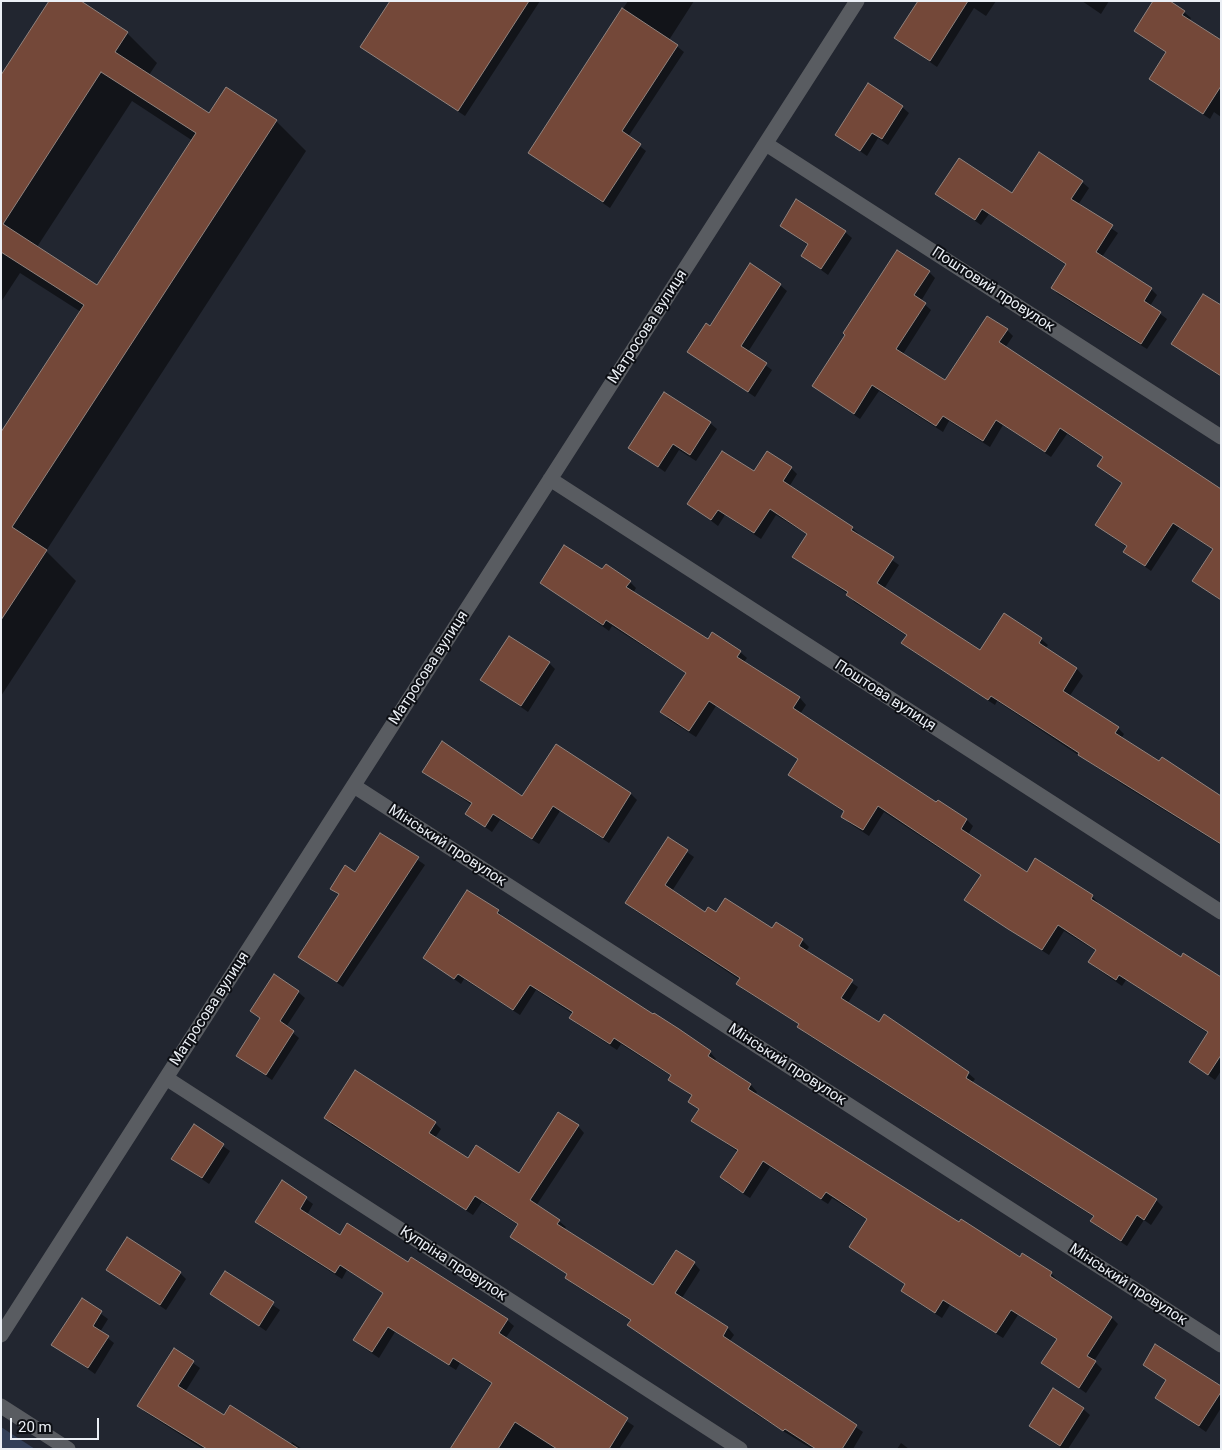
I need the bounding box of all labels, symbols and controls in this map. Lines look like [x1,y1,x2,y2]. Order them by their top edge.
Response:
street label: Поштовий провулок [928,244,1058,336]
street label: Матросова вулиця [604,267,692,387]
street label: Матросова вулиця [385,608,473,728]
street label: Поштова вулиця [831,657,939,735]
street label: Мінський провулок [385,801,509,891]
street label: Матросова вулиця [166,949,254,1069]
street label: Мінський провулок [725,1020,849,1110]
street label: Купріна провулок [396,1223,510,1305]
street label: Мінський провулок [1066,1240,1190,1330]
scale bar [12,1408,101,1440]
text: 20 m [18,1418,52,1436]

